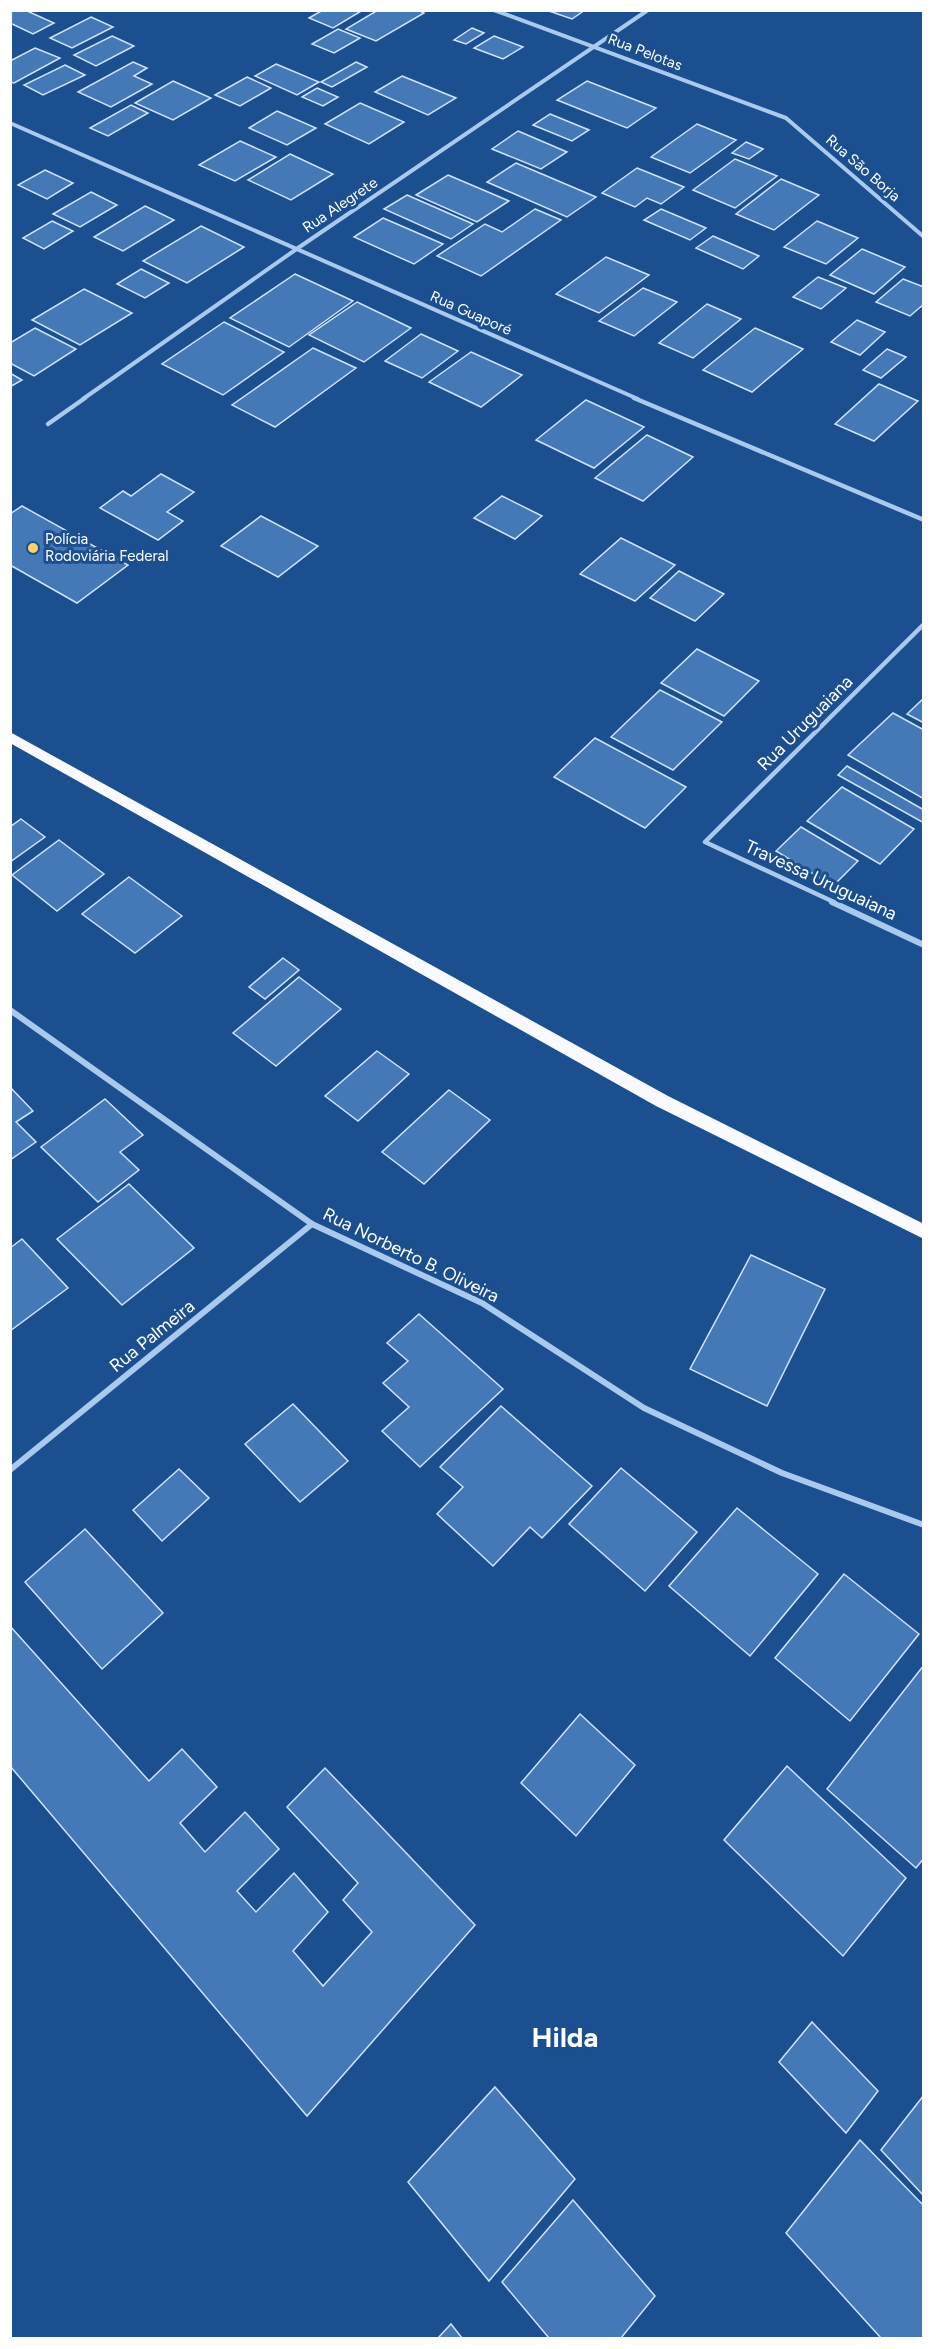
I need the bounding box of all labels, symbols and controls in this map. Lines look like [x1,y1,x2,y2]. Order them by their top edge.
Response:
street label: Rua Pelotas [605,30,685,74]
street label: Rua São Borja [822,131,904,205]
street label: Rua Alegrete [299,173,381,237]
street label: Rua Guaporé [427,287,515,339]
place label: Polícia Rodoviária Federal [45,530,168,565]
marker: Polícia Rodoviária Federal [26,541,40,555]
street label: Rua Uruguaiana [753,671,857,775]
street label: Travessa Uruguaiana [742,835,900,925]
street label: Rua Norberto B. Oliveira [319,1203,503,1307]
street label: Rua Palmeira [105,1295,199,1377]
district label: Hilda [532,2020,598,2054]

